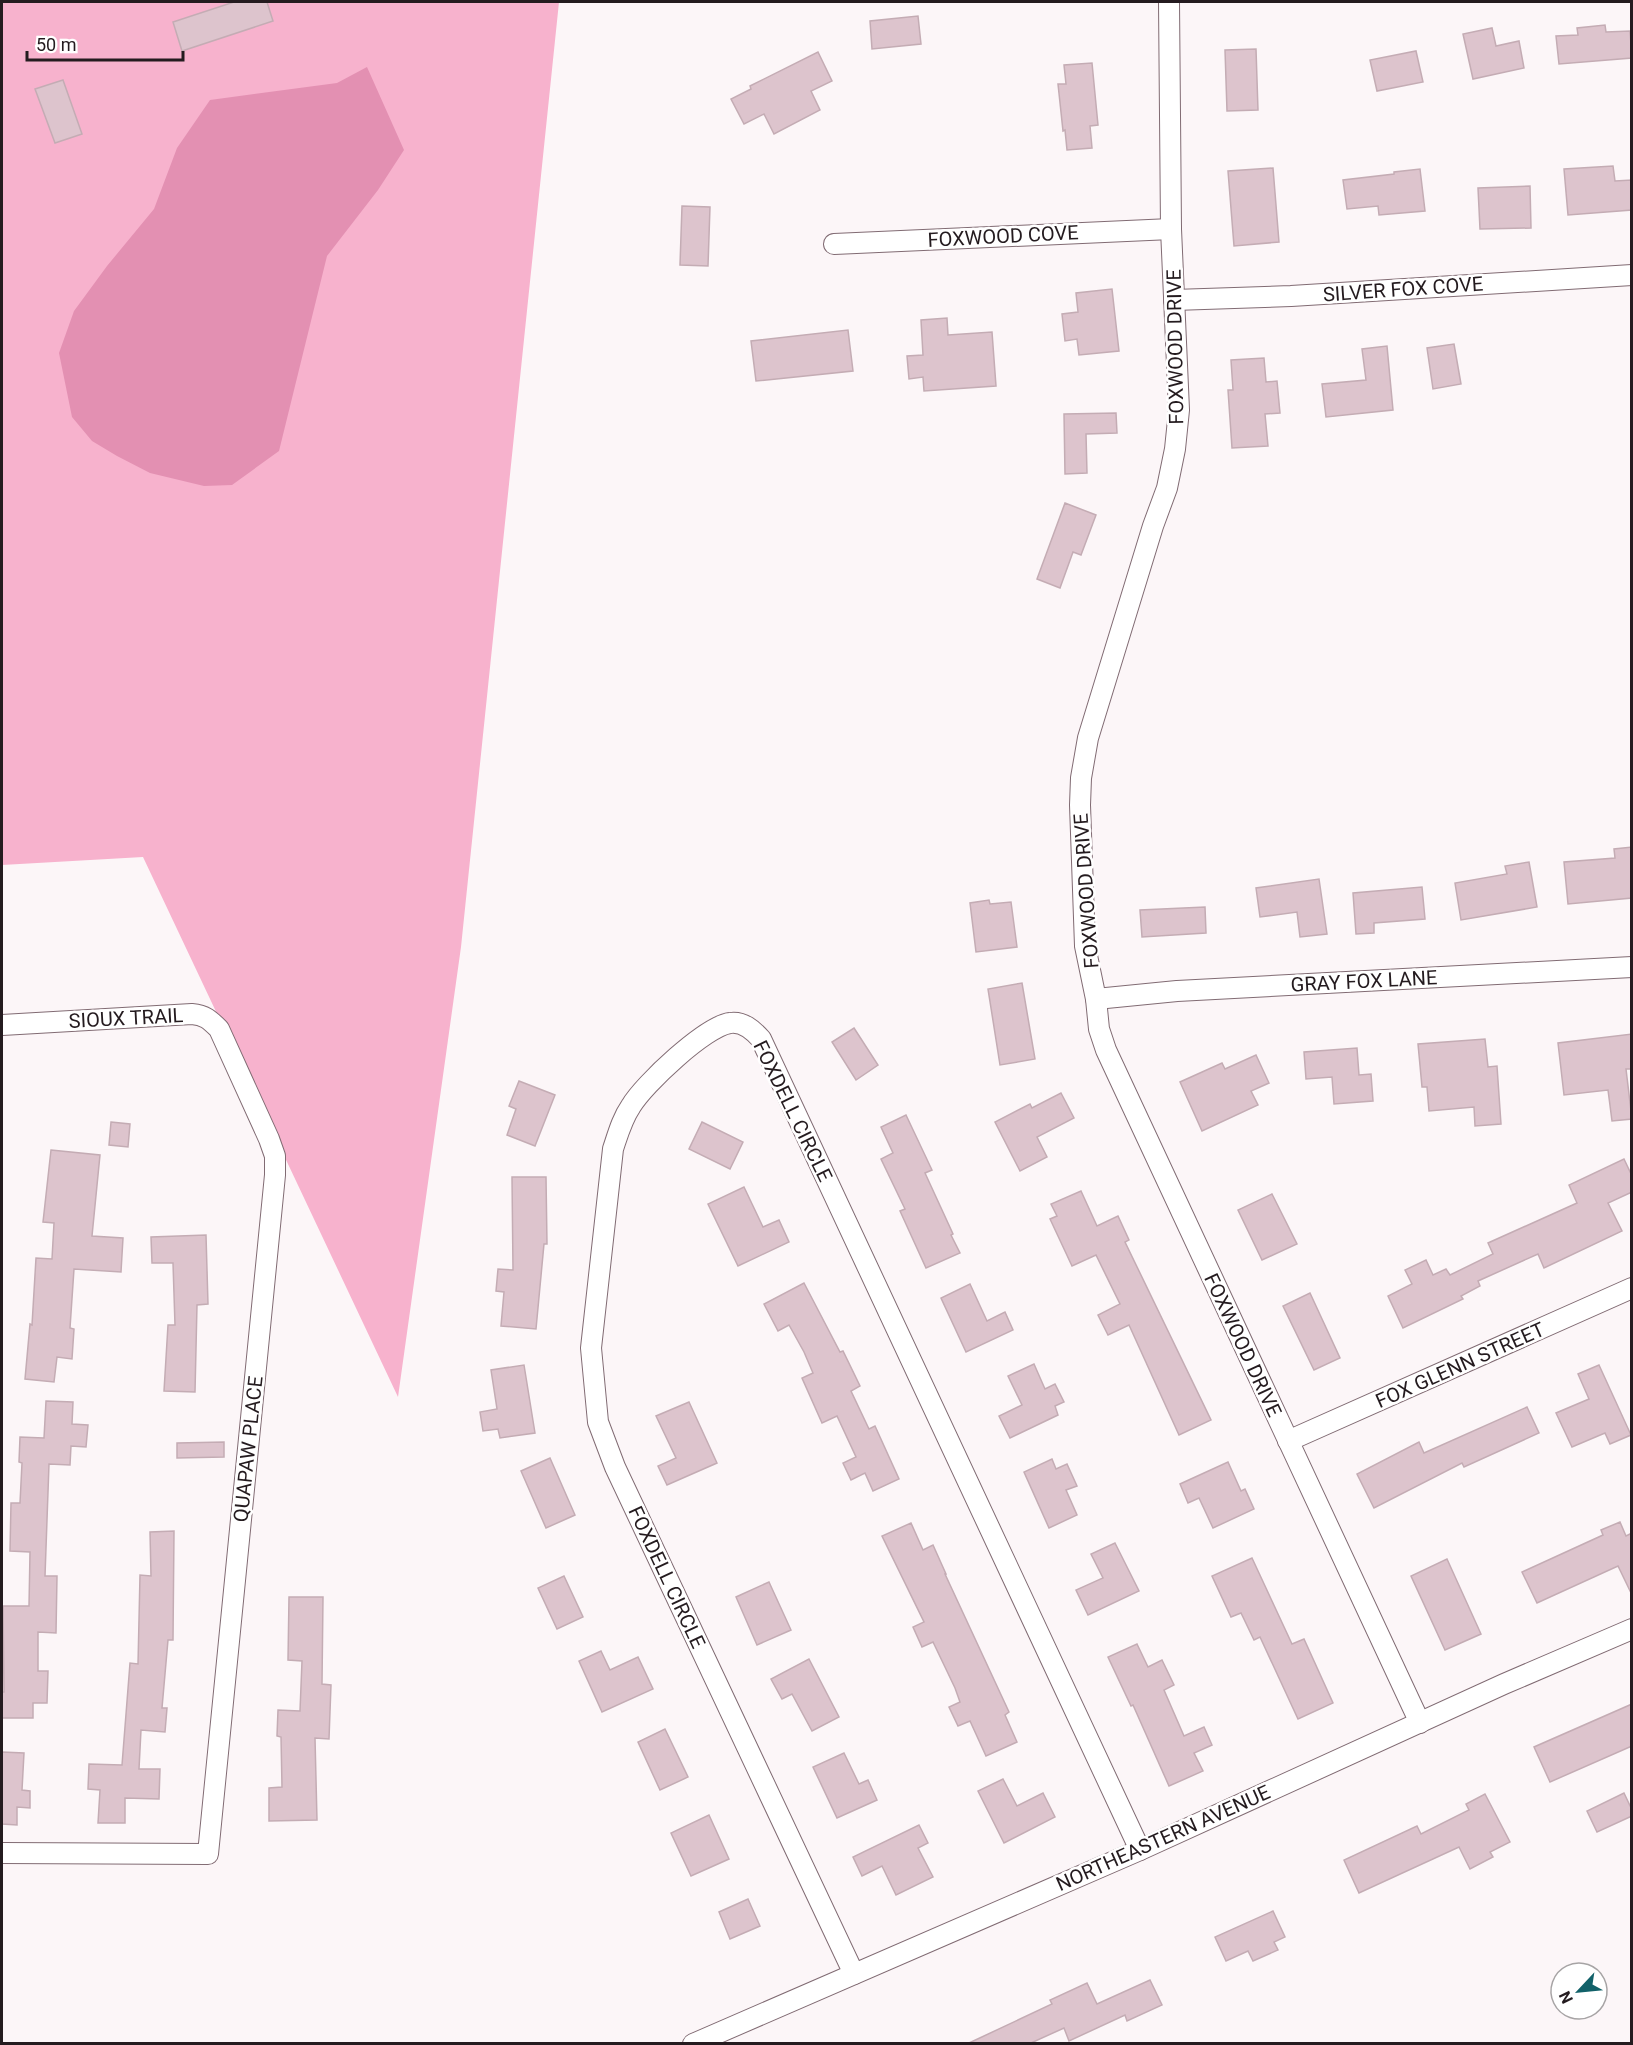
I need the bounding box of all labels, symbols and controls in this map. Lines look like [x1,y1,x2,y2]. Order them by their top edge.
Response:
scale bar [27,24,183,62]
text: 50 m [36,34,76,55]
street label: FOXWOOD COVE [927,220,1079,252]
street label: FOXWOOD DRIVE [1162,269,1188,425]
street label: SILVER FOX COVE [1322,271,1484,307]
street label: FOXWOOD DRIVE [1069,813,1103,969]
street label: GRAY FOX LANE [1290,965,1438,997]
street label: SIOUX TRAIL [68,1003,184,1033]
street label: FOXDELL CIRCLE [748,1036,838,1186]
street label: FOXWOOD DRIVE [1199,1269,1287,1421]
street label: FOX GLENN STREET [1372,1317,1548,1413]
street label: QUAPAW PLACE [228,1375,268,1523]
street label: FOXDELL CIRCLE [624,1502,710,1652]
street label: NORTHEASTERN AVENUE [1052,1780,1274,1896]
north arrow [1549,1961,1609,2021]
text: N [1555,1988,1577,2007]

